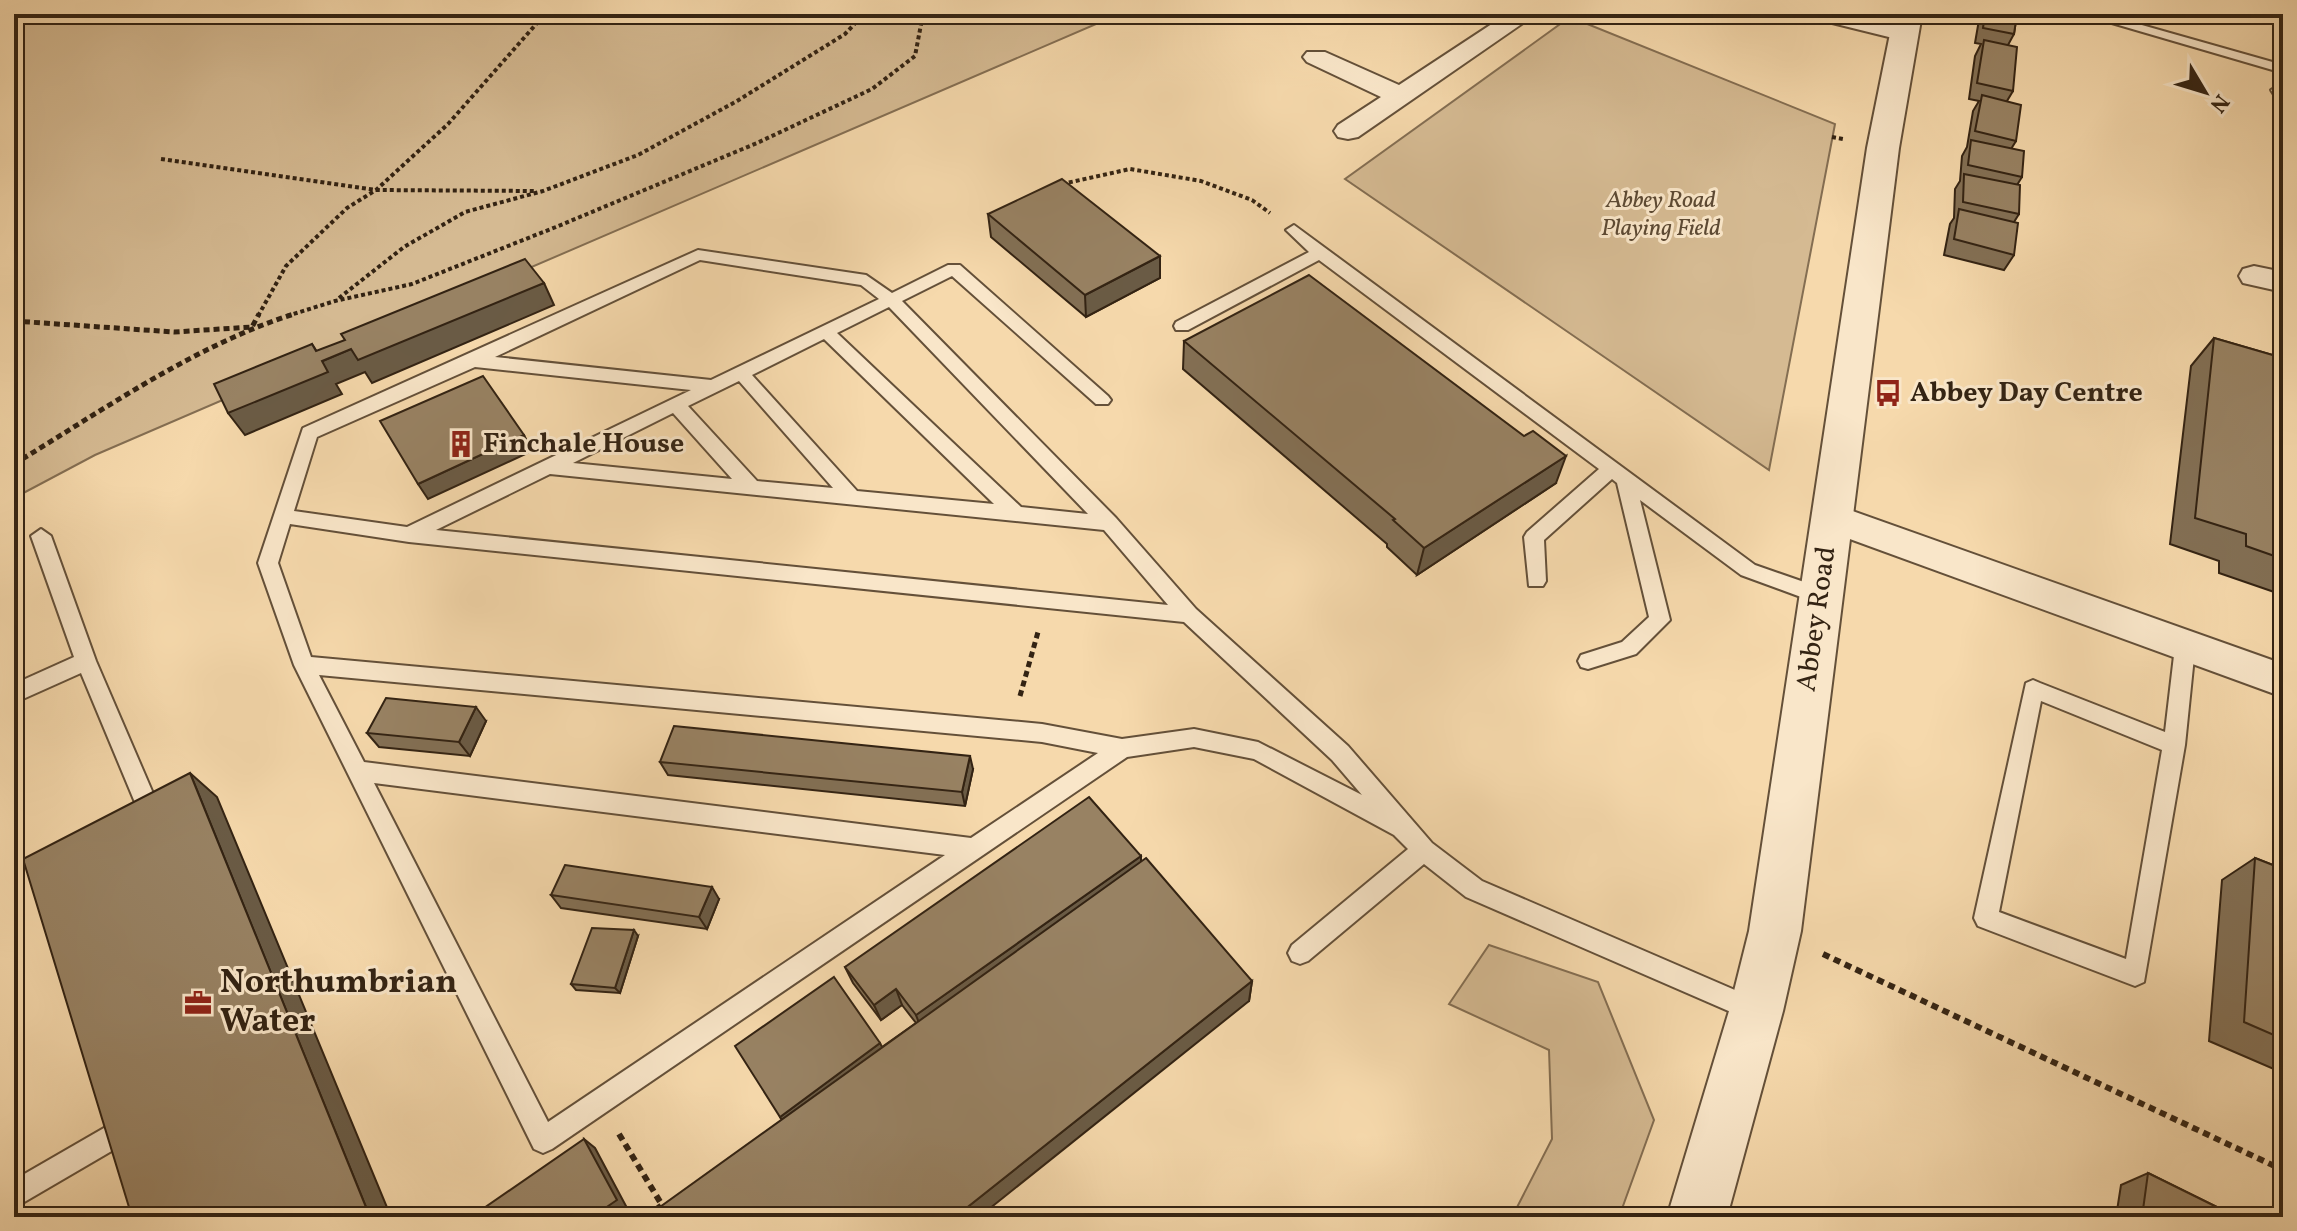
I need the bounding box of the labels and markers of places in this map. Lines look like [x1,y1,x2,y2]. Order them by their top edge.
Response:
place label: Abbey Day Centre [1910,374,2143,413]
bus stop icon: Abbey Day Centre [1873,378,1903,408]
place label: Finchale House [483,425,684,464]
building icon: Finchale House [446,429,476,459]
place label: Northumbrian Water [220,960,458,1046]
office icon: Northumbrian Water [183,988,213,1018]

